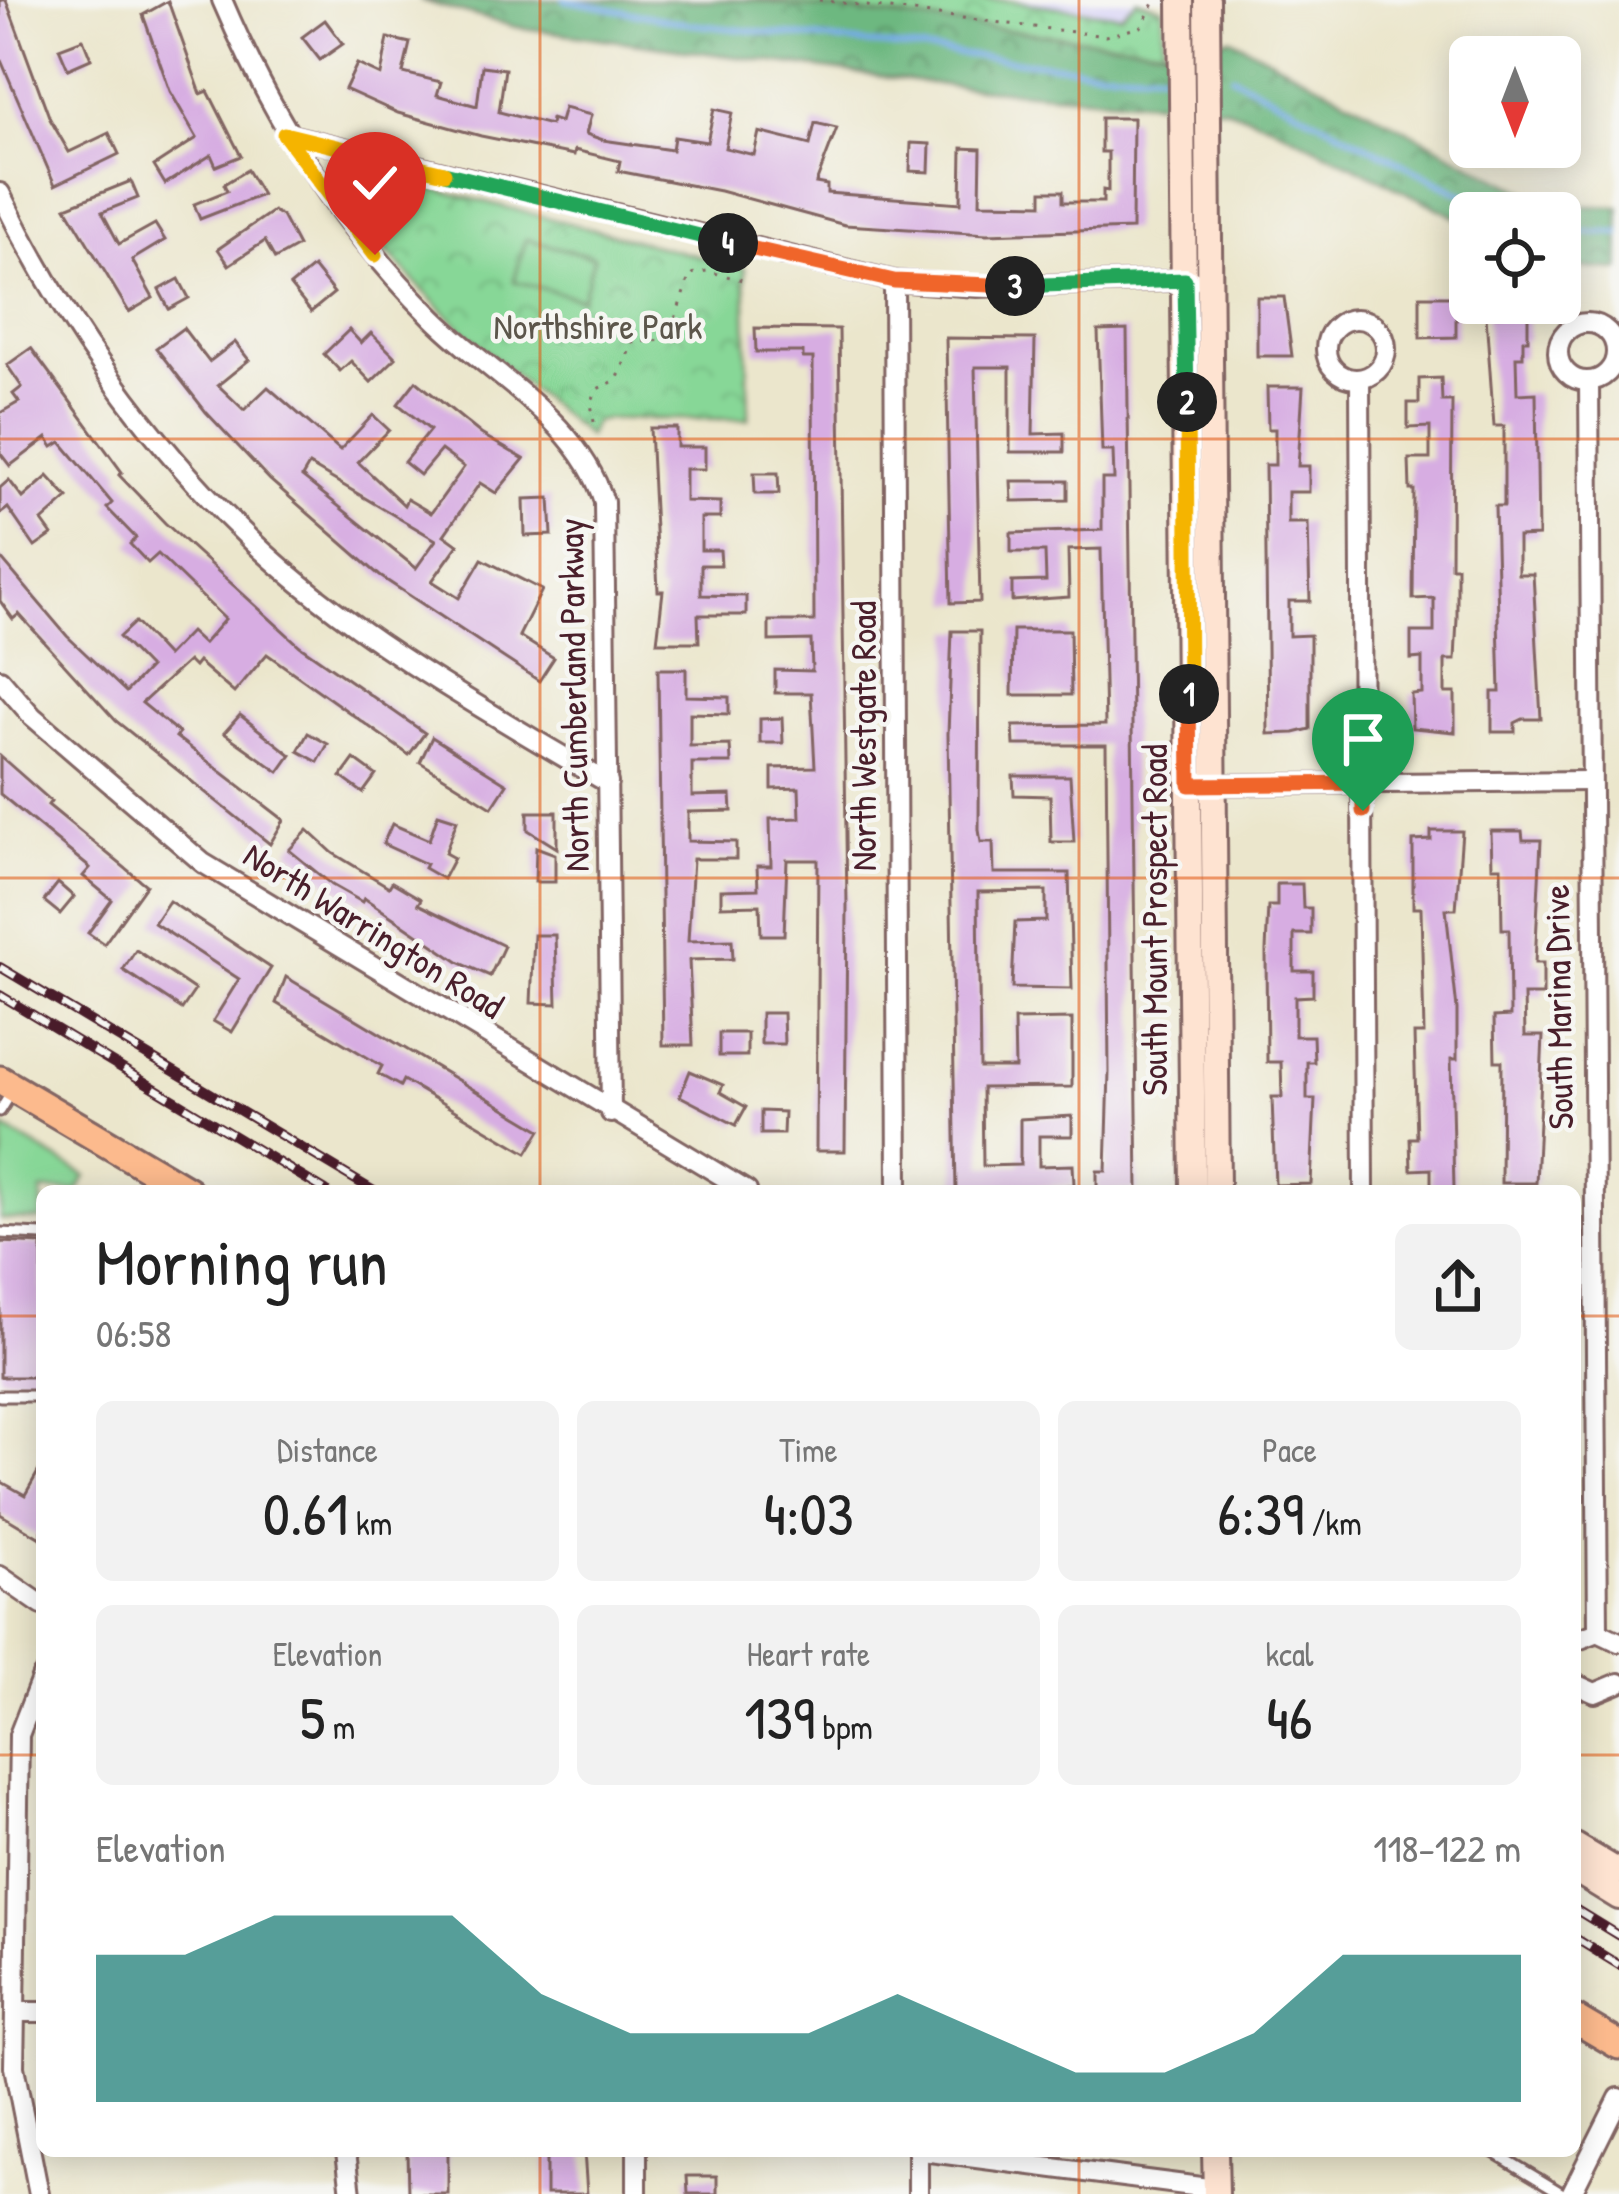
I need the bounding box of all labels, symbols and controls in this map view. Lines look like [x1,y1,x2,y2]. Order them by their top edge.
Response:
north arrow [1449,36,1581,168]
map controls [1449,36,1581,324]
pin [324,132,426,255]
icon: check [342,150,408,216]
button: locate [1449,192,1581,324]
pin: 4 [698,213,758,273]
text: 4 [722,221,734,265]
pin: 3 [985,256,1045,316]
text: 3 [1008,264,1022,308]
park label: Northshire Park [494,301,702,350]
pin: 2 [1157,372,1217,432]
text: 2 [1179,380,1195,424]
street label: North Cumberland Parkway [545,518,600,872]
street label: North Westgate Road [838,601,887,871]
pin: 1 [1159,664,1219,724]
text: 1 [1183,672,1195,716]
pin [1312,688,1414,811]
icon: arrive [1330,706,1396,772]
street label: South Mount Prospect Road [1129,744,1178,1096]
street label: North Warrington Road [235,830,514,1029]
street label: South Marina Drive [1531,884,1584,1130]
text: Morning run [96,1216,388,1306]
button: share [1395,1224,1521,1350]
text: 06:58 [96,1306,171,1359]
text: Distance [277,1428,378,1472]
text: Time [779,1428,838,1472]
text: Pace [1262,1428,1317,1472]
text: 0.61 [263,1472,348,1554]
text: 4:03 [763,1472,854,1554]
text: 6:39 [1217,1472,1304,1554]
text: km [348,1501,392,1545]
text: /km [1304,1501,1362,1545]
text: Elevation [273,1632,382,1676]
text: Heart rate [747,1632,870,1676]
text: kcal [1265,1632,1314,1676]
text: 5 [300,1676,325,1758]
text: 139 [744,1676,815,1758]
text: 46 [1266,1676,1313,1758]
text: m [325,1705,355,1749]
text: bpm [815,1705,873,1749]
text: Elevation [96,1821,226,1874]
text: 118–122 m [1373,1821,1521,1874]

